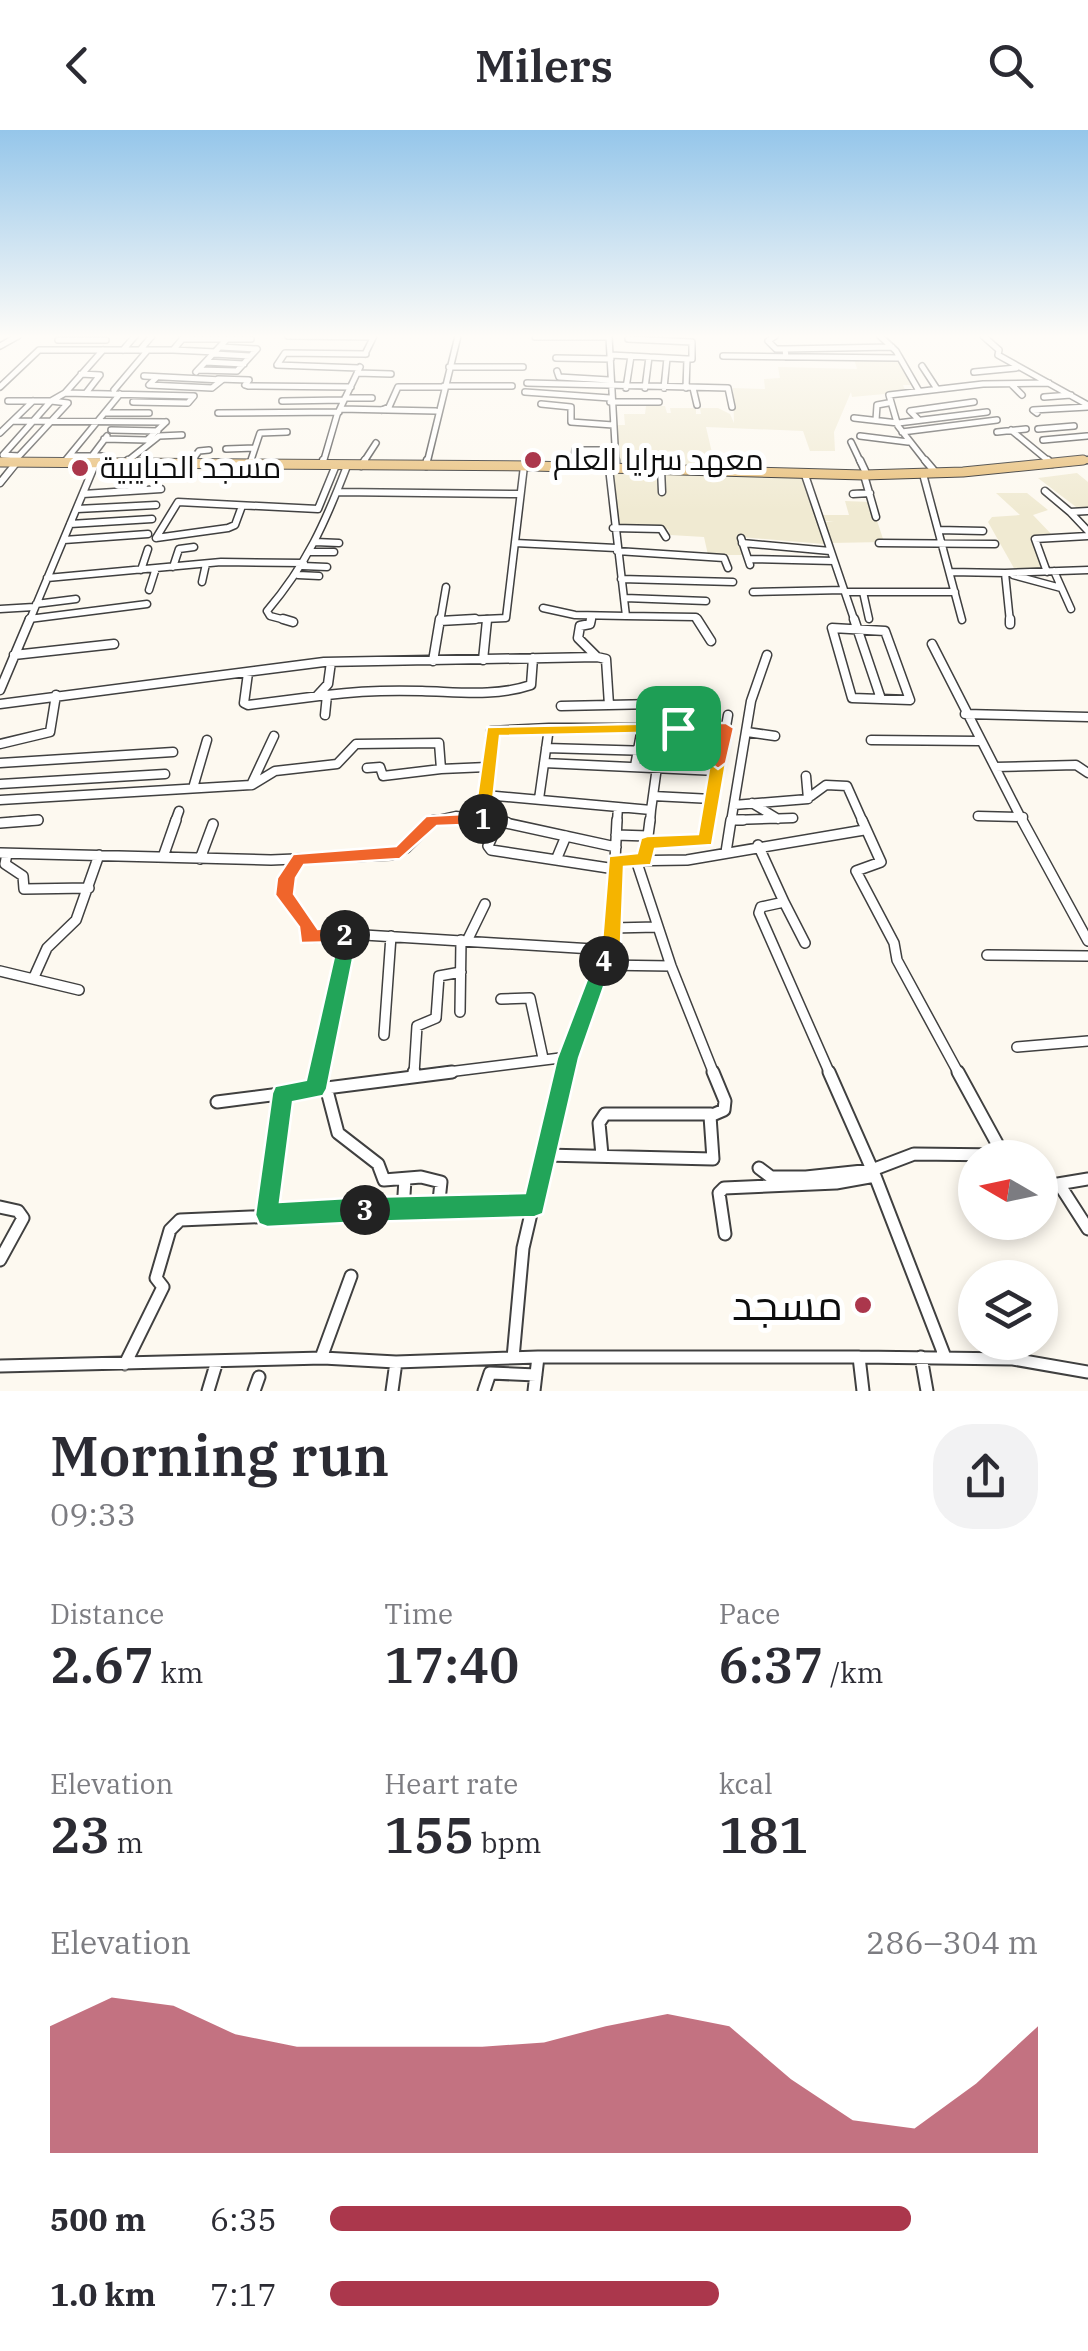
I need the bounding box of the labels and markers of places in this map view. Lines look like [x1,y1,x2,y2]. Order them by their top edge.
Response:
place label: معهد سرايا العلم [553,439,764,480]
place label: مسجد الحبايبية [100,447,281,486]
marker: معهد سرايا العلم [522,449,544,471]
marker: مسجد الحبايبية [69,457,91,479]
pin [636,686,721,771]
pin: 1 [458,794,508,844]
pin: 2 [320,910,370,960]
pin: 4 [579,936,629,986]
pin: 3 [340,1185,390,1235]
place label: مسجد [732,1277,843,1332]
marker: مسجد [852,1294,874,1316]

